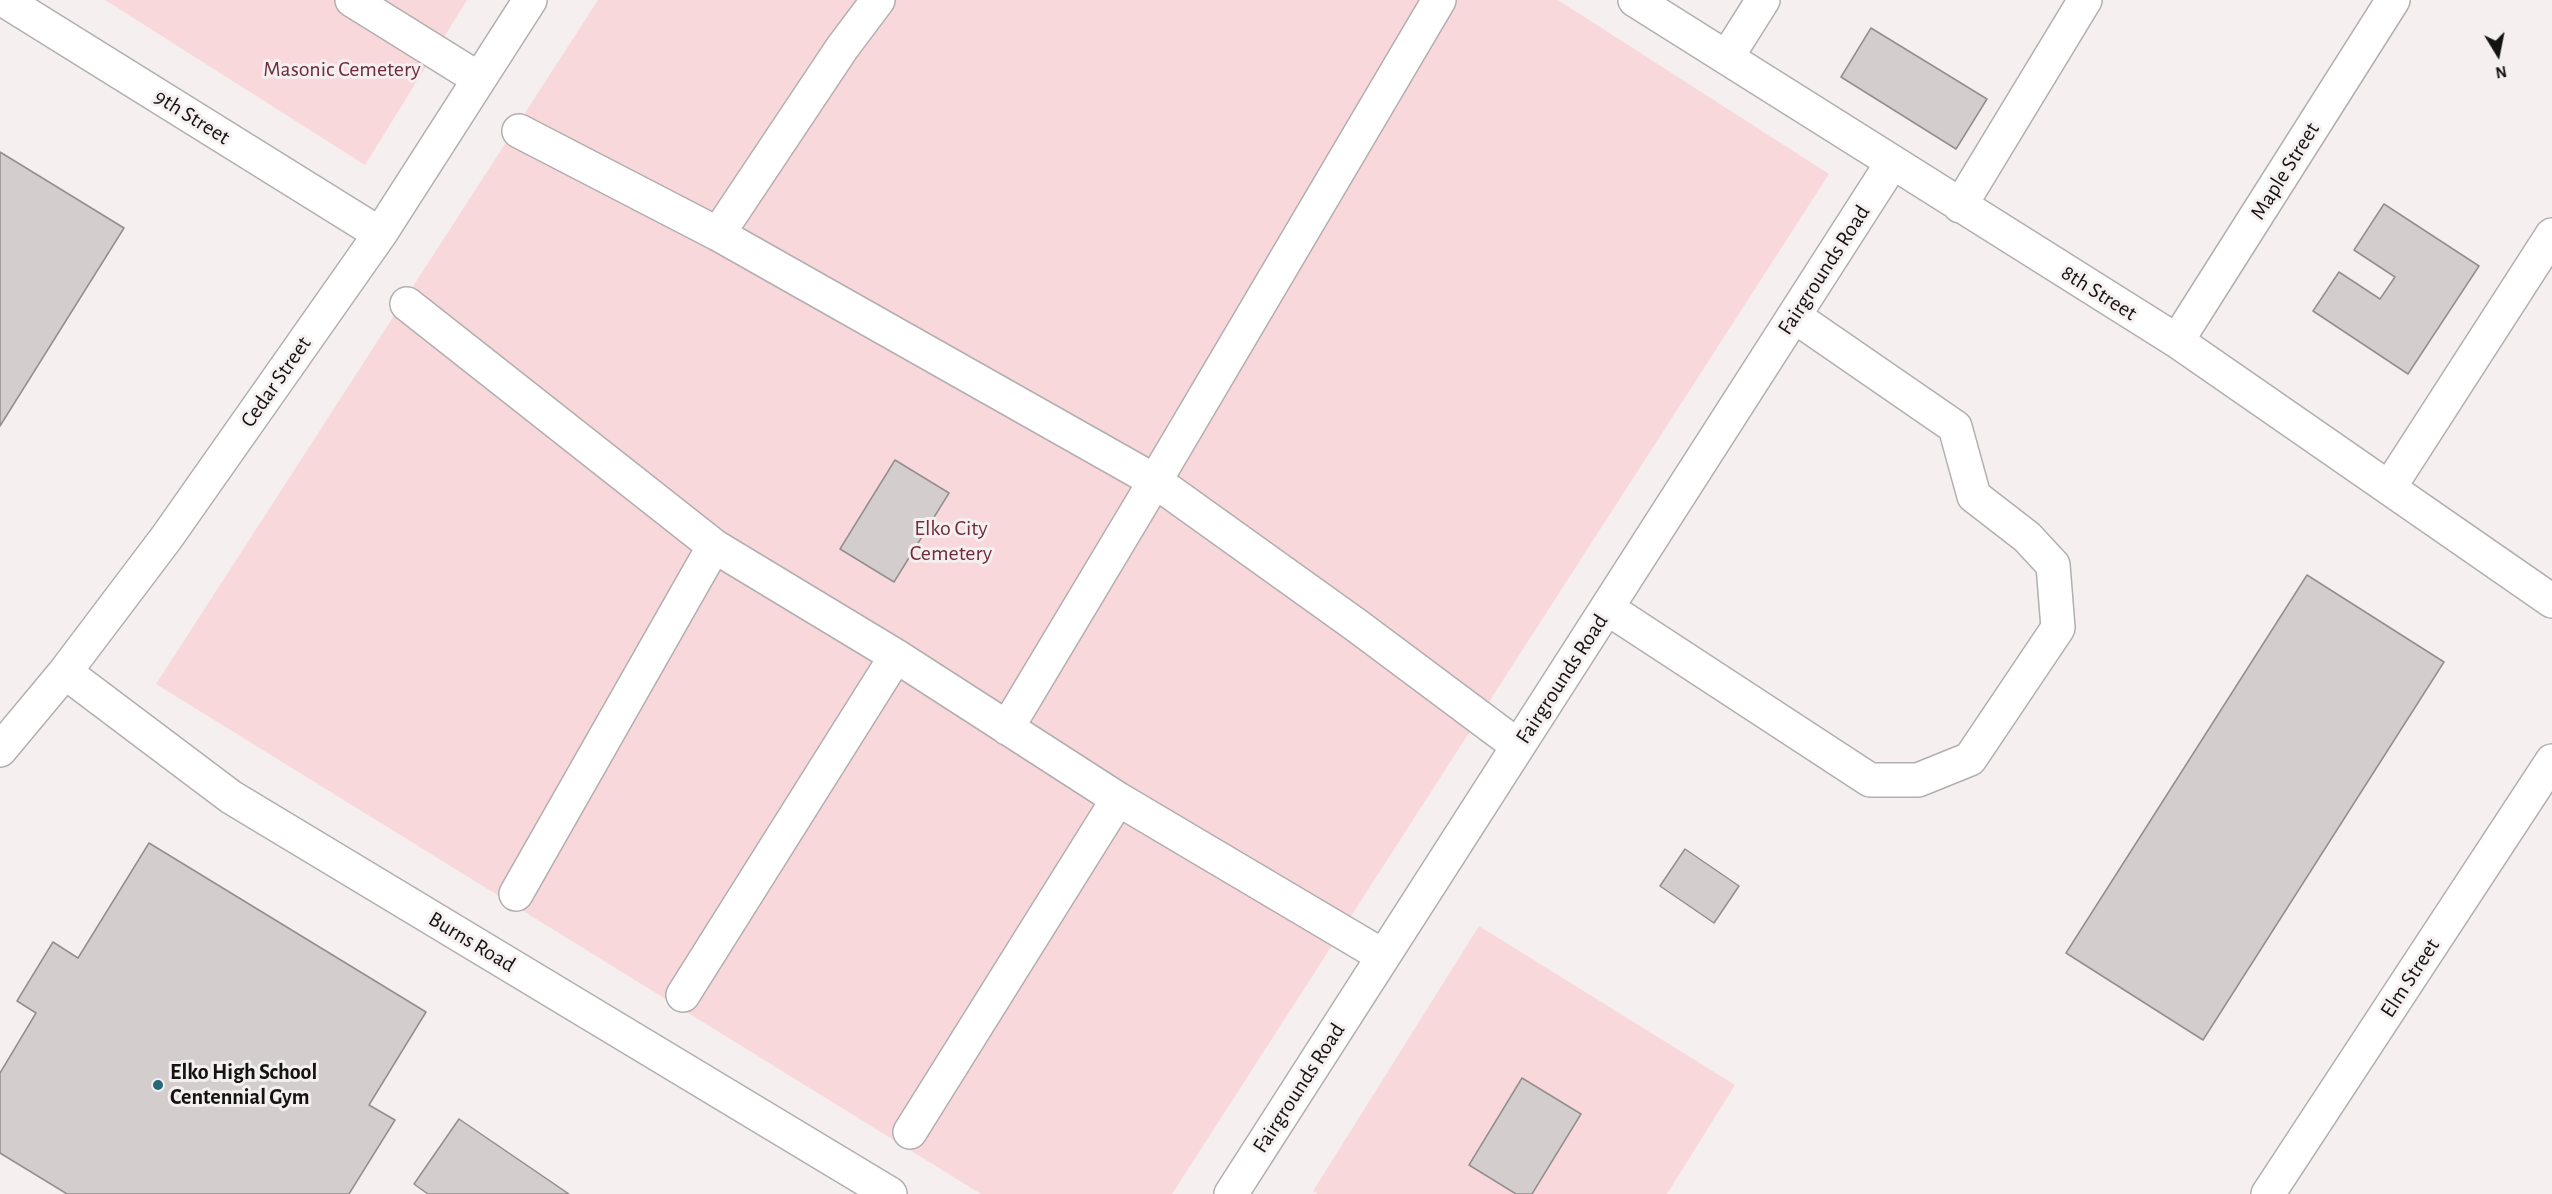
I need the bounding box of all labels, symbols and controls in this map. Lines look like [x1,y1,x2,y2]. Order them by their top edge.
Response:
north arrow [2468,24,2528,84]
park label: Masonic Cemetery [263,56,421,82]
text: N [2494,63,2508,81]
street label: 9th Street [149,83,235,151]
street label: Maple Street [2245,118,2325,224]
street label: Fairgrounds Road [1772,200,1876,340]
street label: 8th Street [2056,259,2142,327]
street label: Cedar Street [235,331,317,433]
park label: Elko City Cemetery [910,515,992,566]
street label: Fairgrounds Road [1510,609,1614,749]
street label: Burns Road [424,906,520,978]
street label: Elm Street [2375,933,2445,1023]
street label: Fairgrounds Road [1247,1018,1351,1158]
place label: Elko High School Centennial Gym [170,1059,317,1110]
marker: Elko High School Centennial Gym [151,1078,165,1092]

